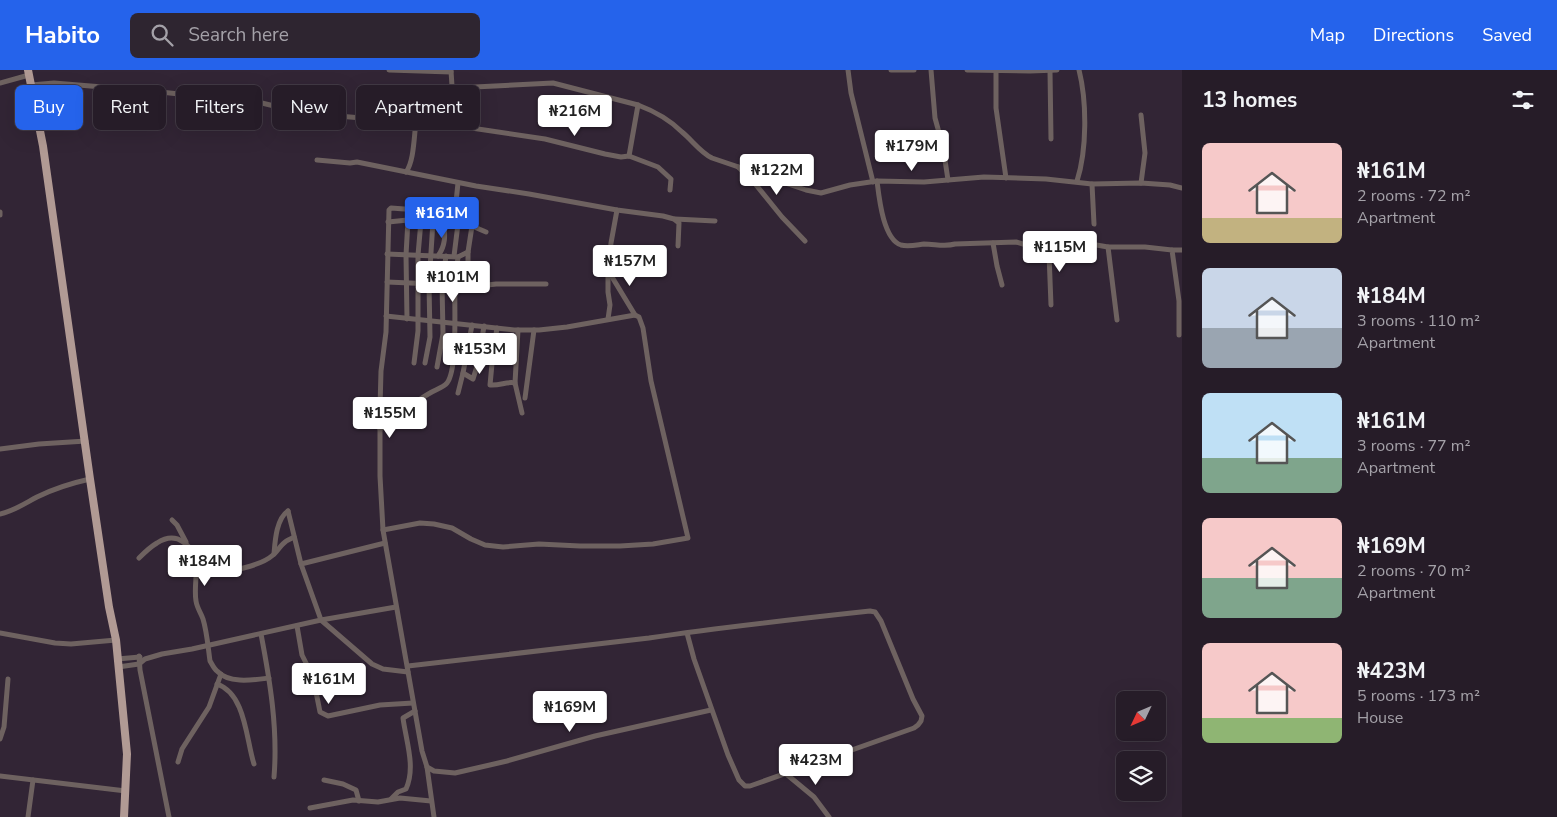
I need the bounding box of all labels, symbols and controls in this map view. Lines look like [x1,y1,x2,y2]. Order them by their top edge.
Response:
search box [130,13,480,58]
text: Habito [25,19,100,51]
icon: search [148,21,176,49]
text: Search here [188,22,289,48]
text: Map [1310,23,1345,47]
text: Directions [1373,23,1454,47]
text: Saved [1482,23,1532,47]
chip: Buy [15,85,83,130]
chip: Rent [93,85,166,130]
chip: Filters [176,85,262,130]
chip: New [272,85,346,130]
chip: Apartment [356,85,480,130]
text: 13 homes [1202,86,1297,114]
icon: filters [1509,86,1537,114]
pin: ₦216M [540,94,610,137]
text: ₦216M [549,100,601,122]
pin: ₦179M [877,129,947,172]
text: ₦179M [886,135,938,157]
pin: ₦122M [742,154,812,196]
text: ₦161M [1357,157,1426,185]
text: ₦122M [751,159,803,181]
icon: home [1242,163,1302,223]
text: 2 rooms · 72 m² [1357,185,1470,207]
pin: ₦161M [407,196,477,239]
text: ₦161M [416,202,468,224]
text: Apartment [1357,207,1435,229]
pin: ₦115M [1025,230,1095,273]
text: ₦115M [1034,236,1086,258]
pin: ₦157M [595,244,665,287]
text: ₦157M [604,250,656,272]
pin: ₦101M [418,260,488,303]
text: ₦101M [427,266,479,288]
text: ₦184M [1357,282,1426,310]
icon: home [1242,288,1302,348]
text: 3 rooms · 110 m² [1357,310,1480,332]
pin: ₦153M [445,332,515,375]
text: Apartment [1357,332,1435,354]
text: ₦153M [454,338,506,360]
pin: ₦155M [355,396,425,439]
text: ₦155M [364,402,416,424]
text: ₦161M [1357,407,1426,435]
icon: home [1242,413,1302,473]
text: 3 rooms · 77 m² [1357,435,1470,457]
text: Apartment [1357,457,1435,479]
text: ₦169M [1357,532,1426,560]
icon: home [1242,538,1302,598]
pin: ₦184M [170,544,240,587]
text: ₦184M [179,550,231,572]
text: 2 rooms · 70 m² [1357,560,1470,582]
text: Apartment [1357,582,1435,604]
text: ₦423M [1357,657,1426,685]
pin: ₦161M [294,662,364,705]
icon: home [1242,663,1302,723]
text: ₦161M [303,668,355,690]
text: 5 rooms · 173 m² [1357,685,1480,707]
pin: ₦169M [535,690,605,733]
north arrow [1116,691,1166,741]
map controls [1116,691,1166,801]
text: ₦169M [544,696,596,718]
text: House [1357,707,1403,729]
pin: ₦423M [781,744,851,786]
text: ₦423M [790,749,842,771]
button: layers [1116,751,1166,801]

